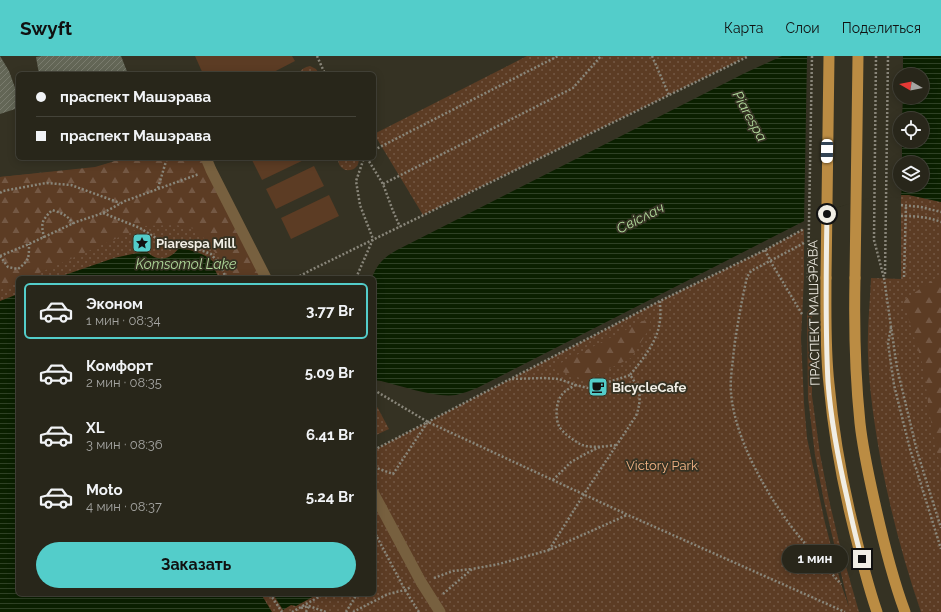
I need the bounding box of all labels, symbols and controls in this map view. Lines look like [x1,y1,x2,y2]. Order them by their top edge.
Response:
text: Swyft [20,17,72,39]
text: Карта [724,20,763,36]
text: Слои [785,20,820,36]
text: Поделиться [842,20,921,36]
north arrow [893,68,929,104]
map controls [893,68,929,192]
text: праспект Машэрава [60,88,211,106]
water label: Piarespa [730,88,770,144]
button: locate [893,112,929,148]
text: праспект Машэрава [60,127,211,145]
car [821,139,833,163]
button: layers [893,156,929,192]
water label: Свіслач [614,199,666,237]
route start [818,205,836,223]
place icon: Piarespa Mill [131,232,153,254]
place label: Piarespa Mill [156,236,237,251]
street label: ПРАСПЕКТ МАШЭРАВА [805,240,823,386]
water label: Komsomol Lake [136,256,237,272]
icon: car [38,293,74,329]
text: Эконом [86,295,143,313]
text: 3.77 Br [306,302,354,320]
text: 1 мин · 08:34 [86,313,161,328]
icon: car [38,355,74,391]
text: Комфорт [86,357,153,375]
text: 5.09 Br [305,364,354,382]
text: 2 мин · 08:35 [86,375,162,390]
cafe icon: BicycleCafe [587,376,609,398]
place label: BicycleCafe [612,380,687,395]
icon: car [38,417,74,453]
text: XL [86,419,104,437]
text: 6.41 Br [306,426,354,444]
text: 3 мин · 08:36 [86,437,163,452]
park label: Victory Park [626,458,698,473]
icon: car [38,479,74,515]
text: Moto [86,481,123,499]
text: 5.24 Br [306,488,354,506]
text: 4 мин · 08:37 [86,499,162,514]
button: Заказать [36,542,356,588]
callout: 1 мин [782,545,848,573]
route end [853,550,871,568]
text: 1 мин [798,551,832,566]

